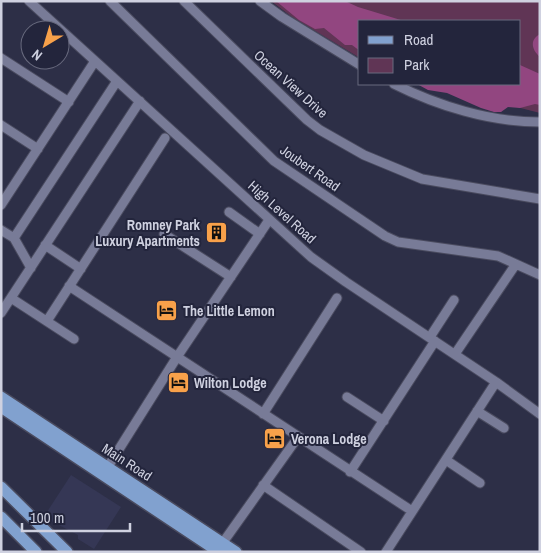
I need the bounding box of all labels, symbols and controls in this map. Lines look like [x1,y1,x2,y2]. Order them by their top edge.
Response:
north arrow [20,20,70,70]
legend [358,20,521,85]
text: Road [404,29,433,50]
text: N [28,46,46,65]
street label: Ocean View Drive [250,46,332,122]
text: Park [404,54,430,75]
street label: Joubert Road [277,141,343,195]
street label: High Level Road [244,177,320,247]
place label: Romney Park Luxury Apartments [95,216,201,250]
building icon: Romney Park Luxury Apartments [204,221,228,245]
hotel icon: The Little Lemon [155,299,179,323]
place label: The Little Lemon [183,302,275,320]
hotel icon: Wilton Lodge [166,371,190,395]
place label: Wilton Lodge [194,374,267,392]
hotel icon: Verona Lodge [263,427,287,451]
place label: Verona Lodge [291,430,367,448]
street label: Main Road [99,439,155,485]
scale bar [22,500,130,532]
text: 100 m [30,507,64,528]

